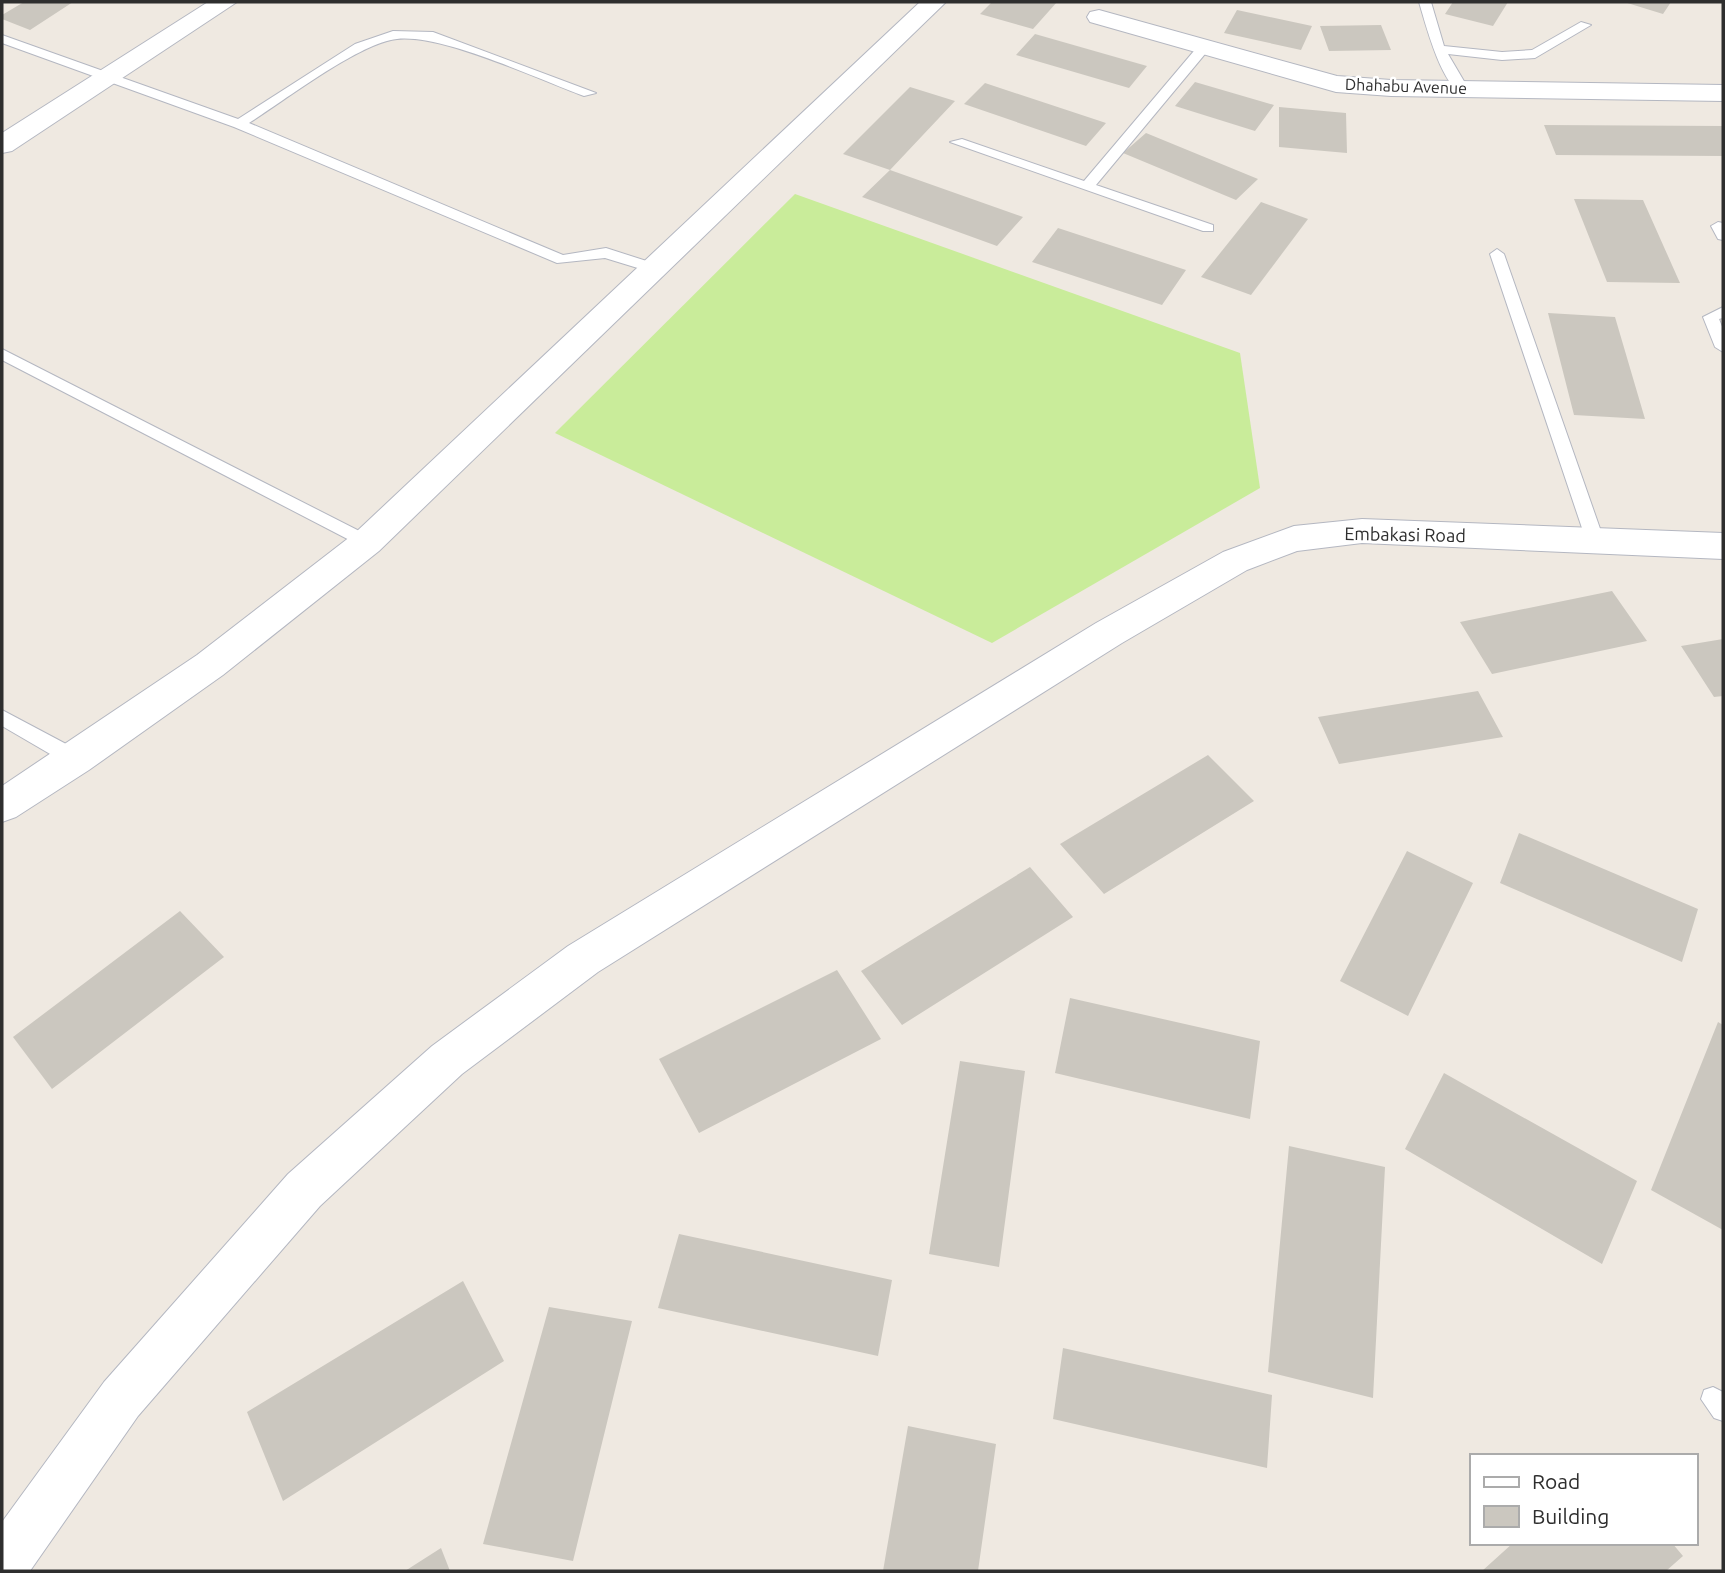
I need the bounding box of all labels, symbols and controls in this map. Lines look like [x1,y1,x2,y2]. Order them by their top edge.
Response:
street label: Dhahabu Avenue [1345,75,1467,97]
street label: Embakasi Road [1344,523,1466,545]
legend [1470,1454,1697,1545]
text: Road [1532,1469,1580,1493]
text: Building [1532,1504,1609,1528]

